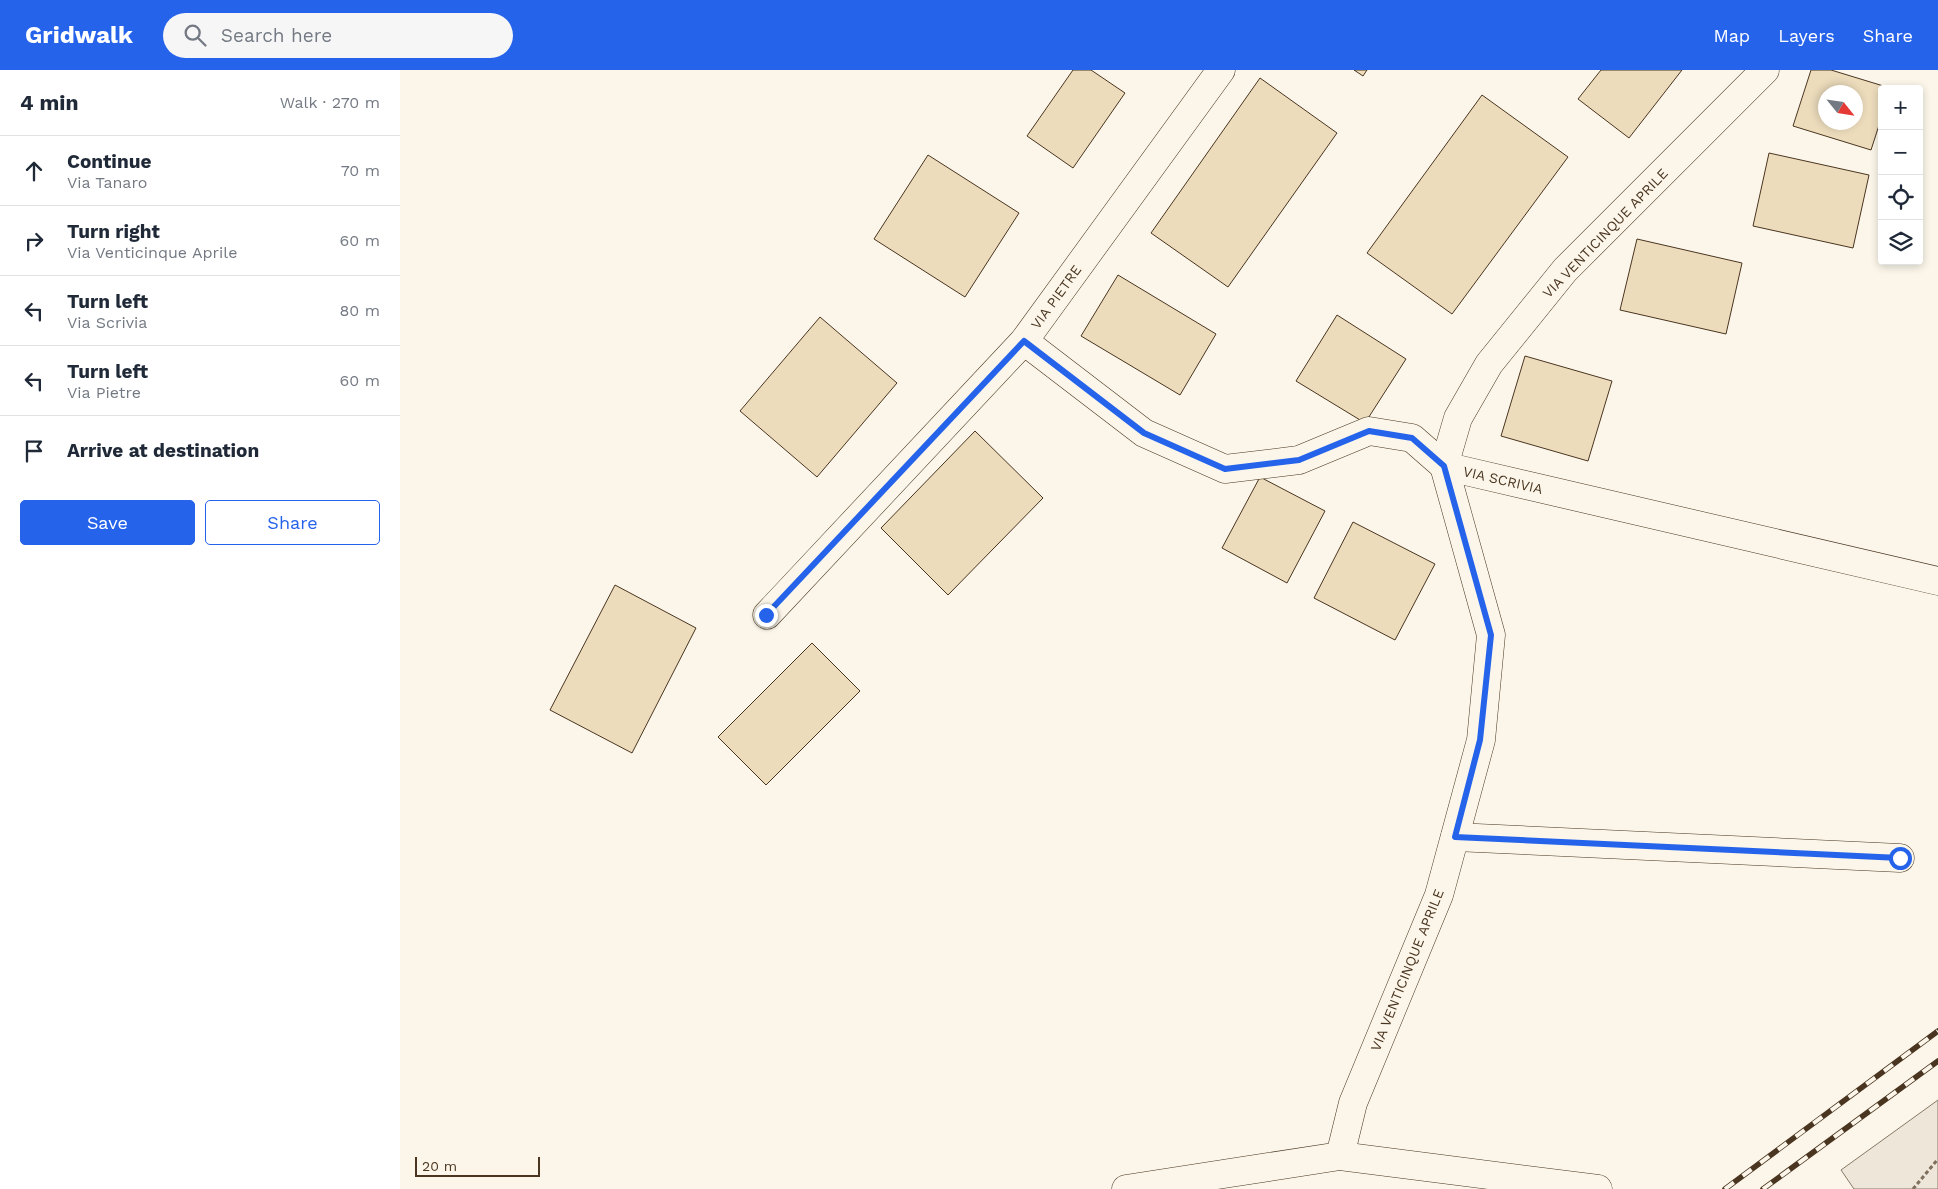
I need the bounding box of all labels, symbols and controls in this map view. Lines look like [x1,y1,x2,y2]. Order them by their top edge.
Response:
search box [163,13,513,58]
text: Gridwalk [25,21,133,49]
icon: search [181,21,209,49]
text: Search here [221,24,332,47]
text: Map [1713,25,1750,46]
text: Layers [1778,25,1835,46]
text: Share [1863,25,1913,46]
north arrow [1818,85,1863,130]
map controls [1878,85,1923,265]
button: + [1878,85,1923,130]
text: 4 min [20,90,78,115]
text: Walk · 270 m [280,93,380,112]
button: − [1878,130,1923,175]
text: Continue [67,150,151,173]
icon: ahead [20,157,48,185]
text: 70 m [341,161,380,180]
street label: VIA VENTICINQUE APRILE [1539,165,1671,301]
text: Via Tanaro [67,173,147,192]
button: locate [1878,175,1923,220]
text: Turn right [67,220,160,243]
button: layers [1878,220,1923,265]
icon: right [20,227,48,255]
text: 60 m [340,231,380,250]
text: Via Venticinque Aprile [67,243,237,262]
street label: VIA PIETRE [1027,262,1085,332]
text: Turn left [67,290,148,313]
icon: left [20,297,48,325]
text: 80 m [339,301,380,320]
text: Via Scrivia [67,313,147,332]
text: Turn left [67,360,148,383]
icon: left [20,367,48,395]
text: 60 m [340,371,380,390]
text: Via Pietre [67,383,141,402]
icon: arrive [20,437,48,465]
text: Arrive at destination [67,439,259,462]
street label: VIA SCRIVIA [1462,463,1544,497]
button: Save [20,500,195,545]
button: Share [205,500,380,545]
route end [755,604,778,627]
route start [1889,847,1912,870]
street label: VIA VENTICINQUE APRILE [1367,887,1447,1053]
scale bar [415,1154,540,1177]
text: 20 m [422,1158,457,1174]

